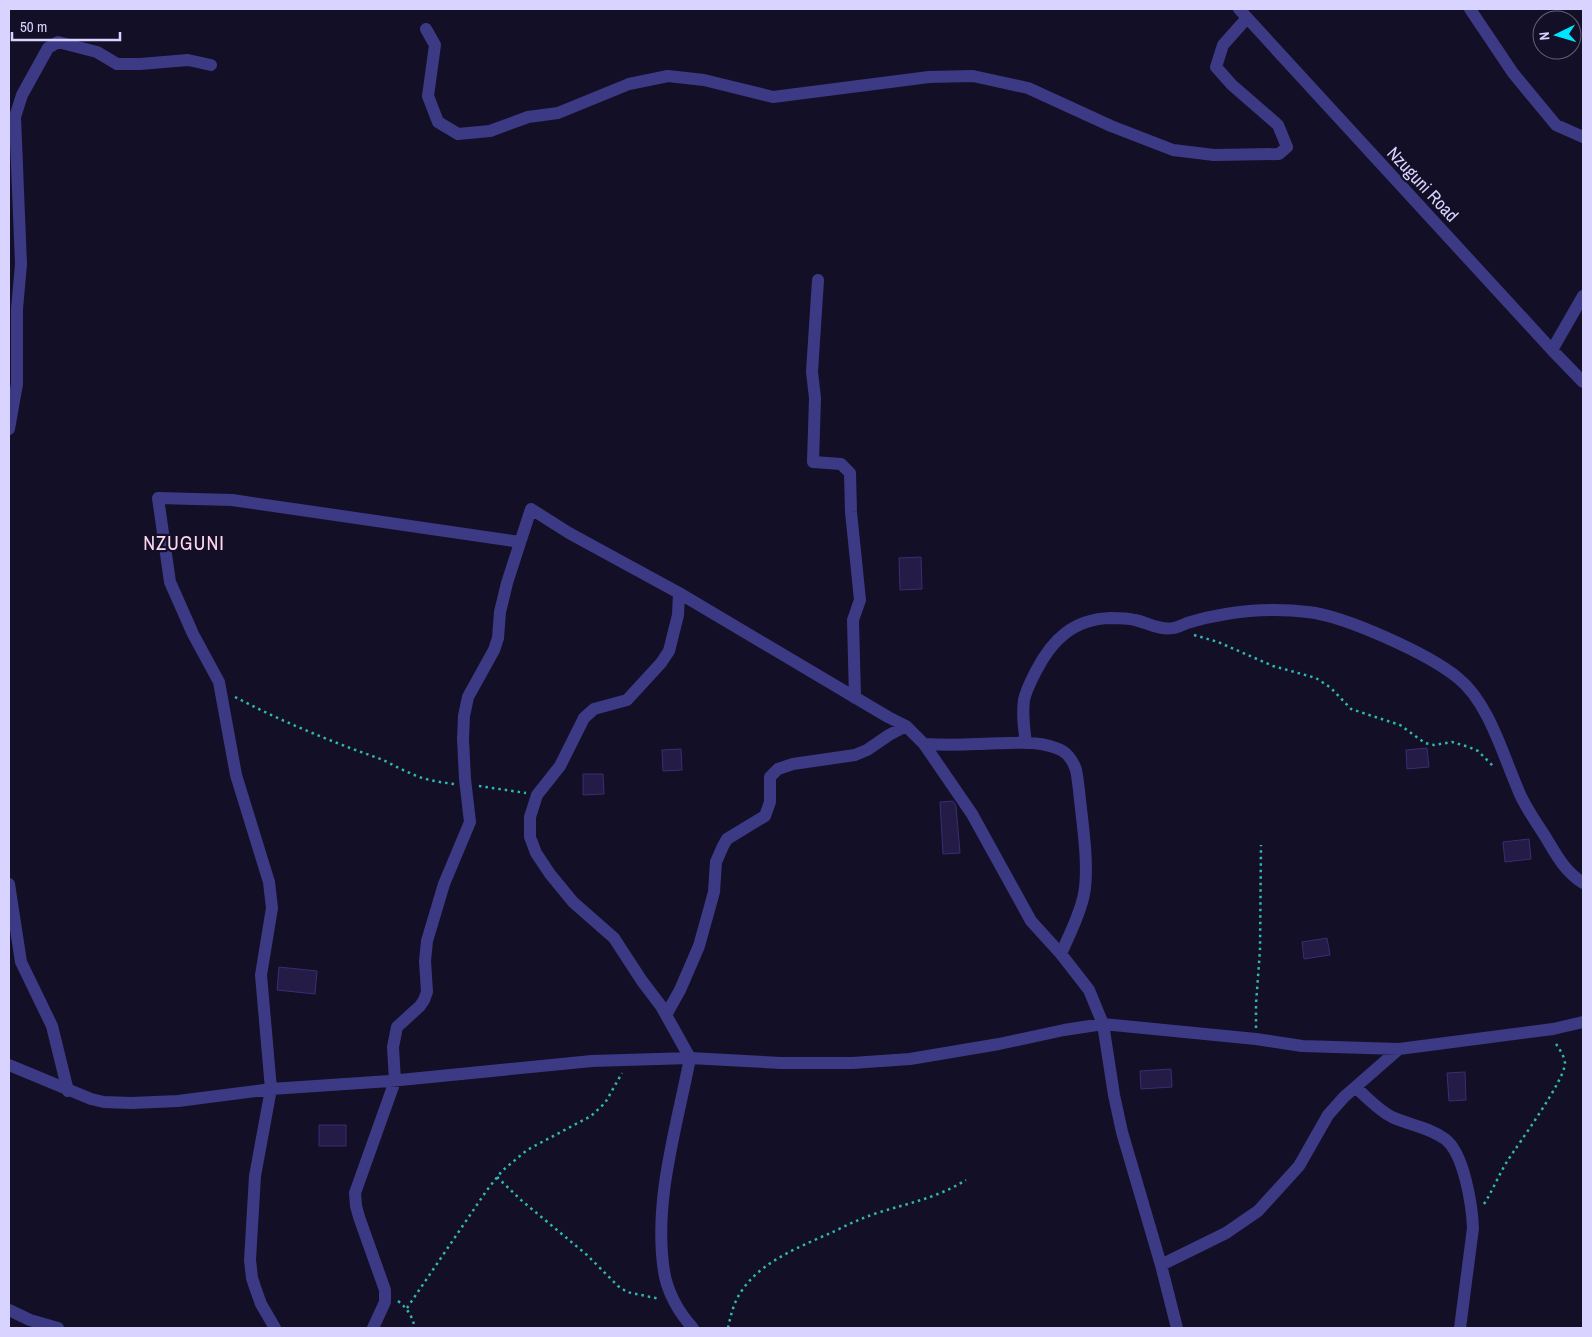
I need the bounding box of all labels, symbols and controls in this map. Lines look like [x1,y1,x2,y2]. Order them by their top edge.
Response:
scale bar [12,10,120,42]
north arrow [1532,10,1582,60]
text: 50 m [20,16,47,37]
text: N [1535,31,1553,41]
street label: Nzuguni Road [1382,141,1464,227]
district label: NZUGUNI [143,529,225,556]

